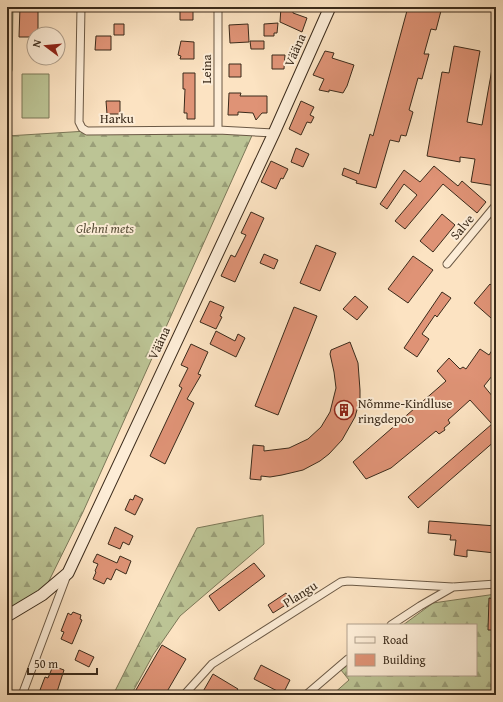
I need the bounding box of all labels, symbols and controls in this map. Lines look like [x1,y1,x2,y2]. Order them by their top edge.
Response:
north arrow [26,26,66,66]
street label: Vääna [279,30,311,70]
text: N [28,37,45,49]
street label: Leina [197,53,216,84]
street label: Harku [100,109,134,128]
street label: Salve [446,210,478,244]
park label: Glehni mets [76,219,134,238]
street label: Vääna [143,323,175,363]
place label: Nõmme-Kindluse ringdepoo [358,394,452,428]
building icon: Nõmme-Kindluse ringdepoo [333,399,355,421]
street label: Plangu [279,576,321,612]
legend [347,624,477,676]
text: Road [383,631,409,648]
scale bar [28,650,97,676]
text: Building [383,651,426,668]
text: 50 m [34,655,58,672]

